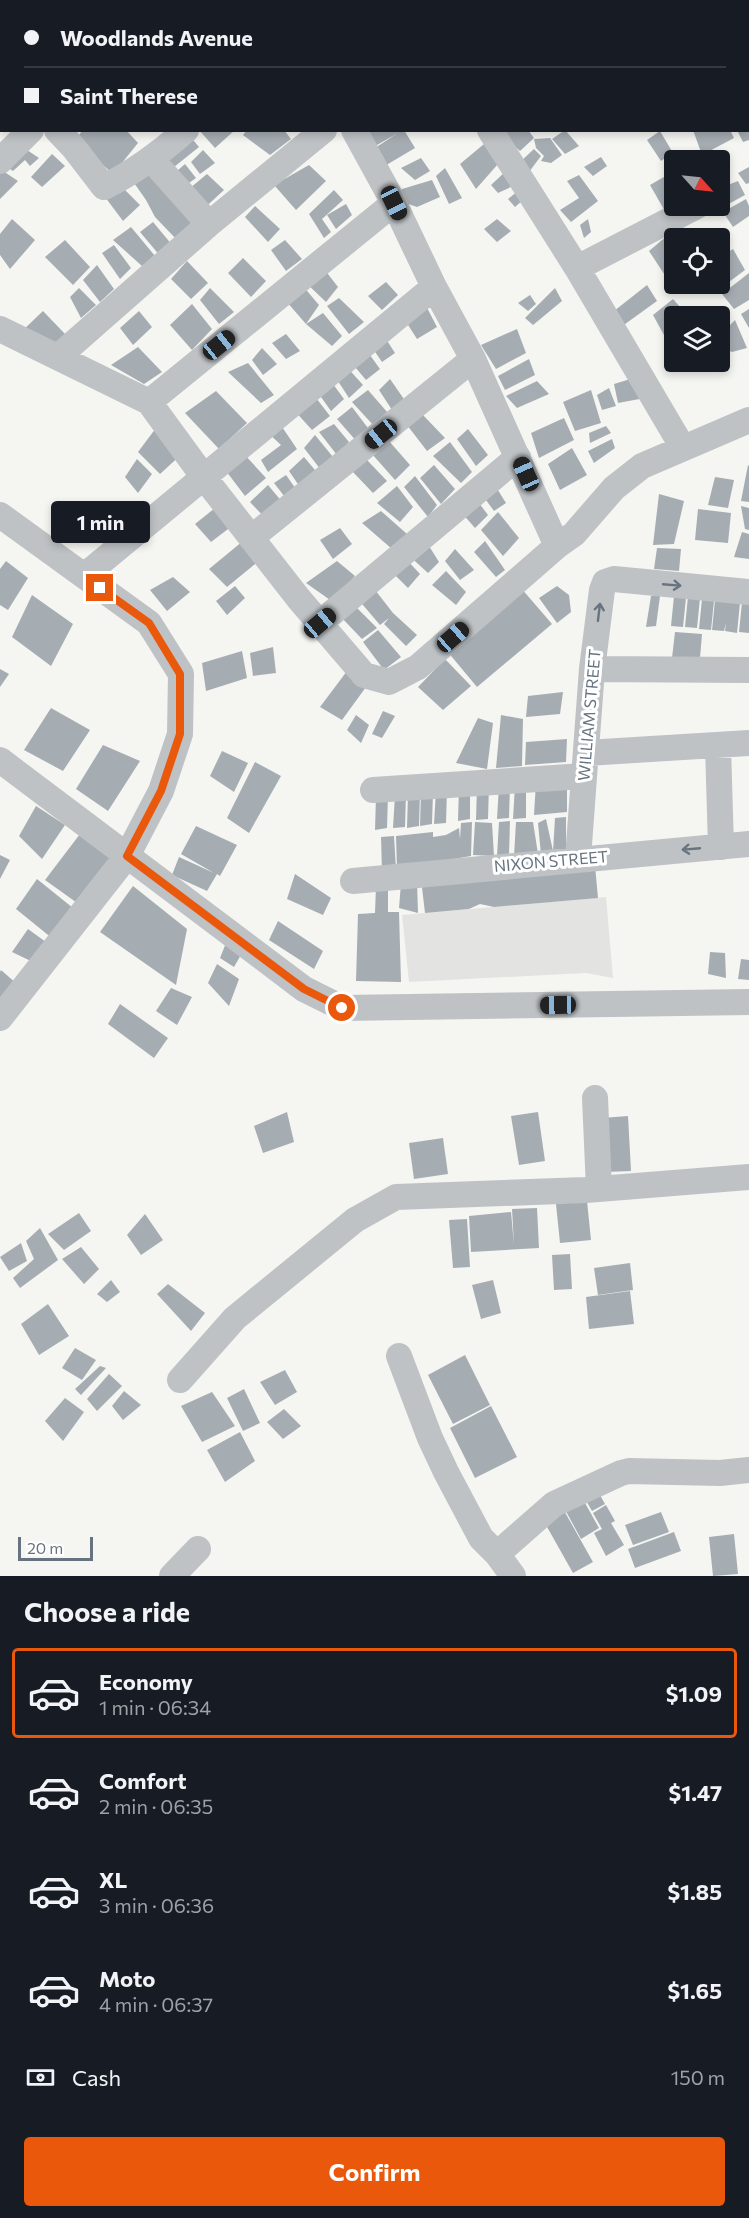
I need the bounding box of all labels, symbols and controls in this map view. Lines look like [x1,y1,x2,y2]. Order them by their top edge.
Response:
text: Woodlands Avenue [60,24,253,51]
text: Saint Therese [60,82,198,109]
north arrow [664,150,730,216]
map controls [664,150,730,372]
car [378,183,410,223]
button: locate [664,228,730,294]
button: layers [664,306,730,372]
car [199,327,239,363]
car [361,416,401,452]
car [510,454,542,494]
callout: 1 min [51,501,150,543]
text: 1 min [77,510,124,534]
route end [86,574,113,601]
one-way arrow [662,580,682,591]
one-way arrow [594,603,605,622]
car [300,605,340,641]
car [434,618,472,656]
street label: WILLIAM STREET [573,648,604,782]
one-way arrow [681,844,701,855]
street label: NIXON STREET [493,846,609,875]
route start [328,994,355,1021]
car [540,996,576,1014]
scale bar [18,1534,93,1562]
text: 20 m [27,1538,63,1557]
text: Choose a ride [24,1595,190,1628]
icon: car [27,1666,81,1720]
text: Economy [99,1668,193,1695]
text: $1.09 [666,1680,722,1707]
text: 1 min · 06:34 [99,1695,211,1719]
icon: car [27,1765,81,1819]
text: Comfort [99,1767,187,1794]
text: $1.47 [669,1779,722,1806]
text: 2 min · 06:35 [99,1794,213,1818]
icon: car [27,1864,81,1918]
text: XL [99,1866,127,1893]
text: $1.85 [667,1878,722,1905]
text: 3 min · 06:36 [99,1893,214,1917]
icon: car [27,1963,81,2017]
text: Moto [99,1965,155,1992]
text: $1.65 [667,1977,722,2004]
text: 4 min · 06:37 [99,1992,213,2016]
icon: cash [24,2061,57,2094]
text: Cash [72,2064,121,2091]
text: 150 m [671,2065,725,2089]
button: Confirm [24,2137,725,2206]

